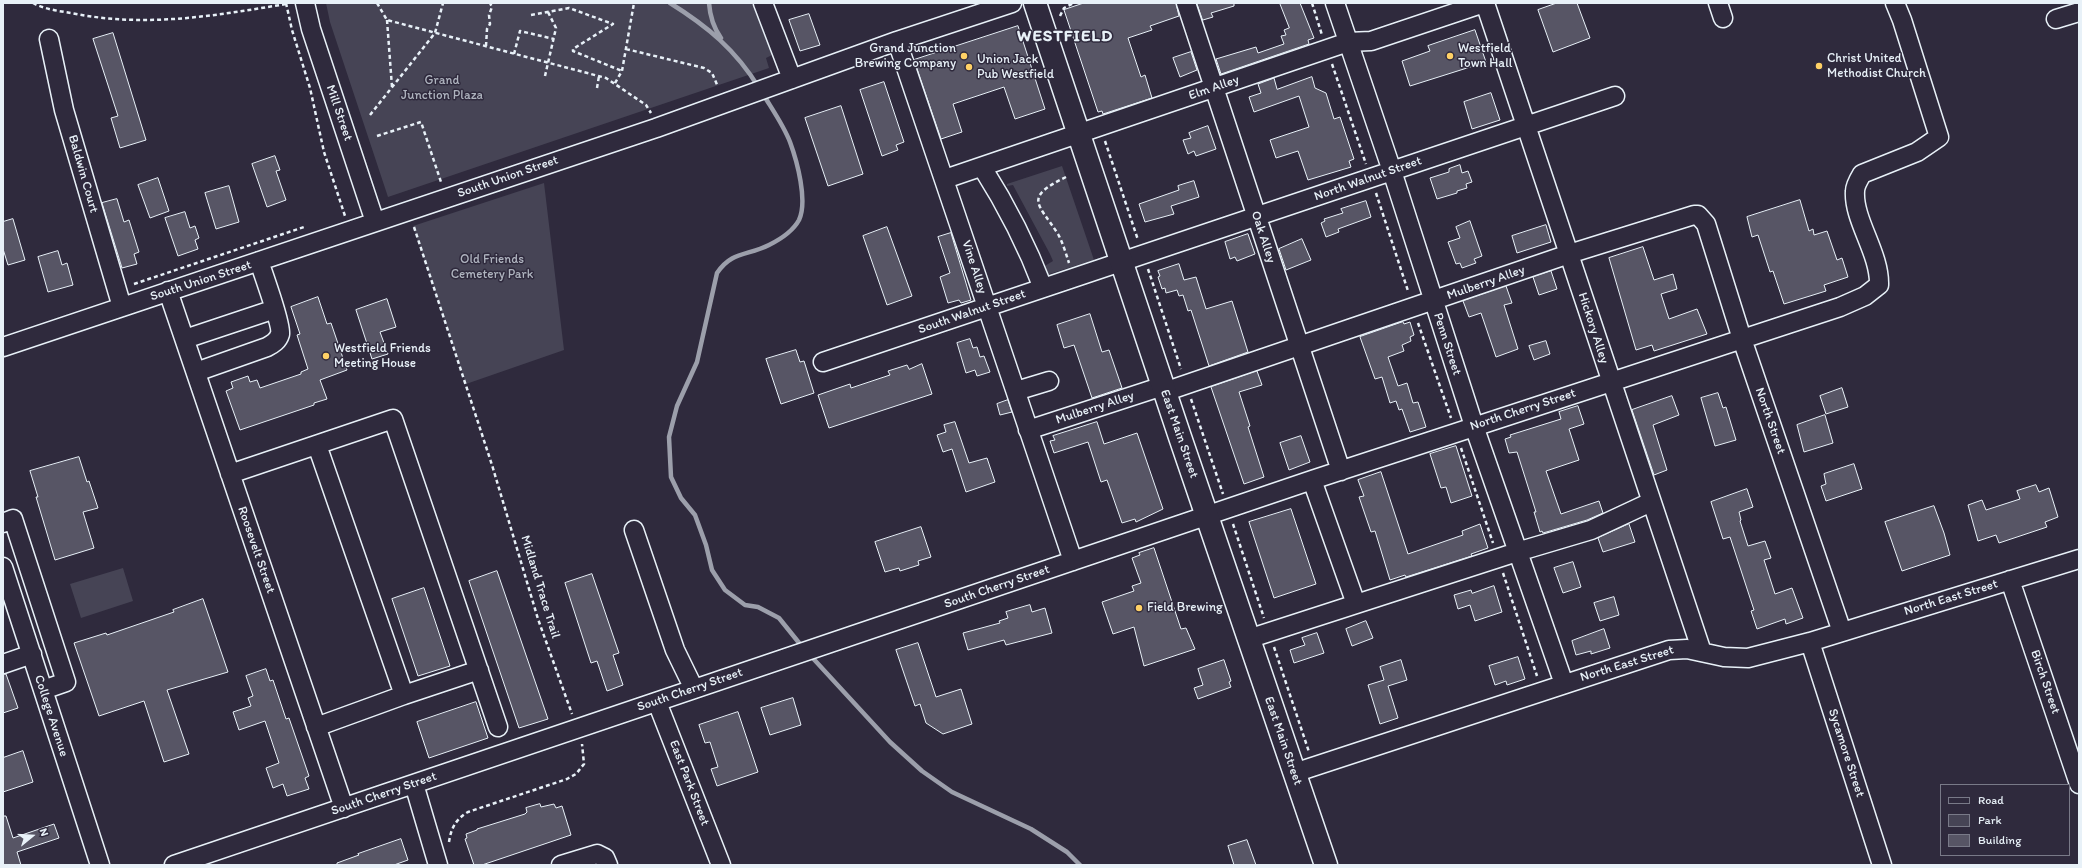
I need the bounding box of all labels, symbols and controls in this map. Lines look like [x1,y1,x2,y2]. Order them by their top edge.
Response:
district label: WESTFIELD [1018,27,1112,47]
place label: Grand Junction Brewing Company [855,41,956,72]
place label: Westfield Town Hall [1458,41,1512,72]
marker: Grand Junction Brewing Company [959,51,969,61]
marker: Westfield Town Hall [1445,51,1455,61]
place label: Christ United Methodist Church [1827,51,1926,82]
place label: Union Jack Pub Westfield [977,52,1054,83]
marker: Christ United Methodist Church [1814,61,1824,71]
marker: Union Jack Pub Westfield [964,62,974,72]
street label: Elm Alley [1187,72,1241,104]
park label: Grand Junction Plaza [401,73,483,104]
street label: Mill Street [322,83,356,143]
street label: Baldwin Court [64,133,102,215]
street label: South Union Street [456,152,560,202]
street label: North Walnut Street [1312,153,1424,205]
street label: Oak Alley [1247,209,1279,265]
street label: Vine Alley [958,238,990,296]
park label: Old Friends Cemetery Park [451,252,533,283]
street label: South Union Street [148,257,254,305]
street label: Mulberry Alley [1445,262,1527,304]
street label: South Walnut Street [916,286,1028,338]
street label: Hickory Alley [1574,290,1612,366]
street label: Penn Street [1430,311,1464,377]
place label: Westfield Friends Meeting House [334,341,431,372]
marker: Westfield Friends Meeting House [321,351,331,361]
street label: North Cherry Street [1468,386,1578,434]
street label: North Street [1751,386,1789,456]
street label: Mulberry Alley [1054,388,1136,428]
street label: East Main Street [1157,388,1201,480]
street label: Roosevelt Street [234,504,278,596]
street label: Midland Trace Trail [517,534,563,640]
street label: South Cherry Street [942,562,1052,612]
street label: North East Street [1902,576,2000,620]
place label: Field Brewing [1147,600,1223,616]
marker: Field Brewing [1134,603,1144,613]
street label: North East Street [1578,642,1676,686]
street label: Birch Street [2027,648,2063,716]
street label: South Cherry Street [635,665,745,715]
street label: College Avenue [30,673,72,759]
street label: East Main Street [1261,695,1305,787]
street label: Sycamore Street [1824,707,1868,799]
street label: East Park Street [666,738,712,828]
street label: South Cherry Street [329,769,439,819]
legend [1940,784,2070,856]
text: Road [1978,793,2004,807]
text: Park [1978,813,2002,827]
north arrow [12,816,52,856]
text: N [37,827,51,838]
text: Building [1978,833,2021,847]

